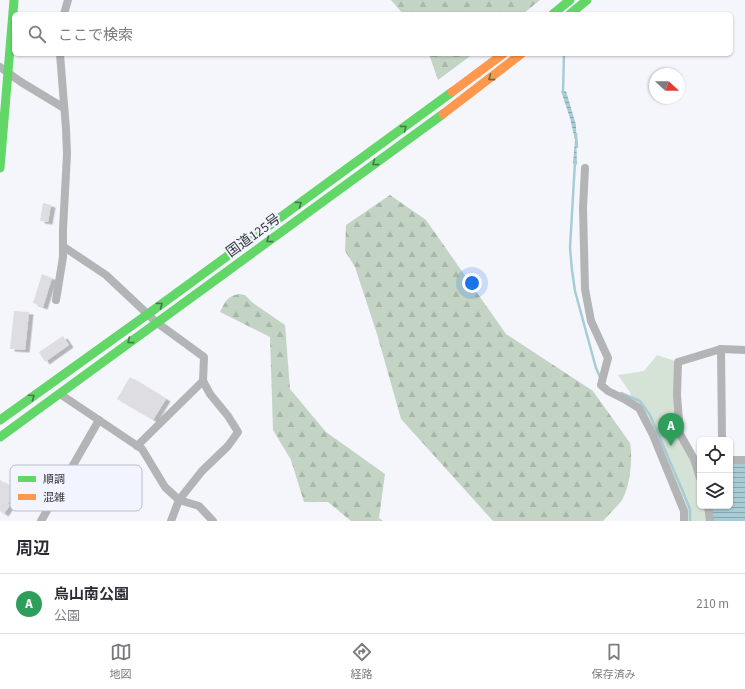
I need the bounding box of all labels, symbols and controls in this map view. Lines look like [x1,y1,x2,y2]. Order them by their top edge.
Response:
search box [12,12,733,56]
icon: search [26,23,48,45]
text: ここで検索 [58,25,133,46]
north arrow [649,68,685,104]
one-way arrow [488,73,495,80]
one-way arrow [400,125,407,132]
one-way arrow [372,159,379,166]
one-way arrow [295,202,302,209]
street label: 国道125号 [222,209,285,262]
one-way arrow [267,235,274,242]
your location [462,273,482,293]
one-way arrow [156,303,163,310]
one-way arrow [128,336,135,343]
one-way arrow [27,395,34,402]
pin: A [658,413,684,446]
map controls [697,437,733,509]
button: locate [697,437,733,473]
legend [10,465,142,511]
text: 順調 [43,472,65,487]
button: layers [697,473,733,509]
text: 混雑 [43,490,65,505]
text: 周辺 [16,537,50,561]
text: 烏山南公園 [54,584,129,605]
text: A [25,595,33,613]
text: 210 m [696,595,729,613]
text: 公園 [54,607,80,625]
tab: 地図 [110,641,132,682]
tab: 経路 [351,641,373,682]
tab: 保存済み [592,641,636,682]

